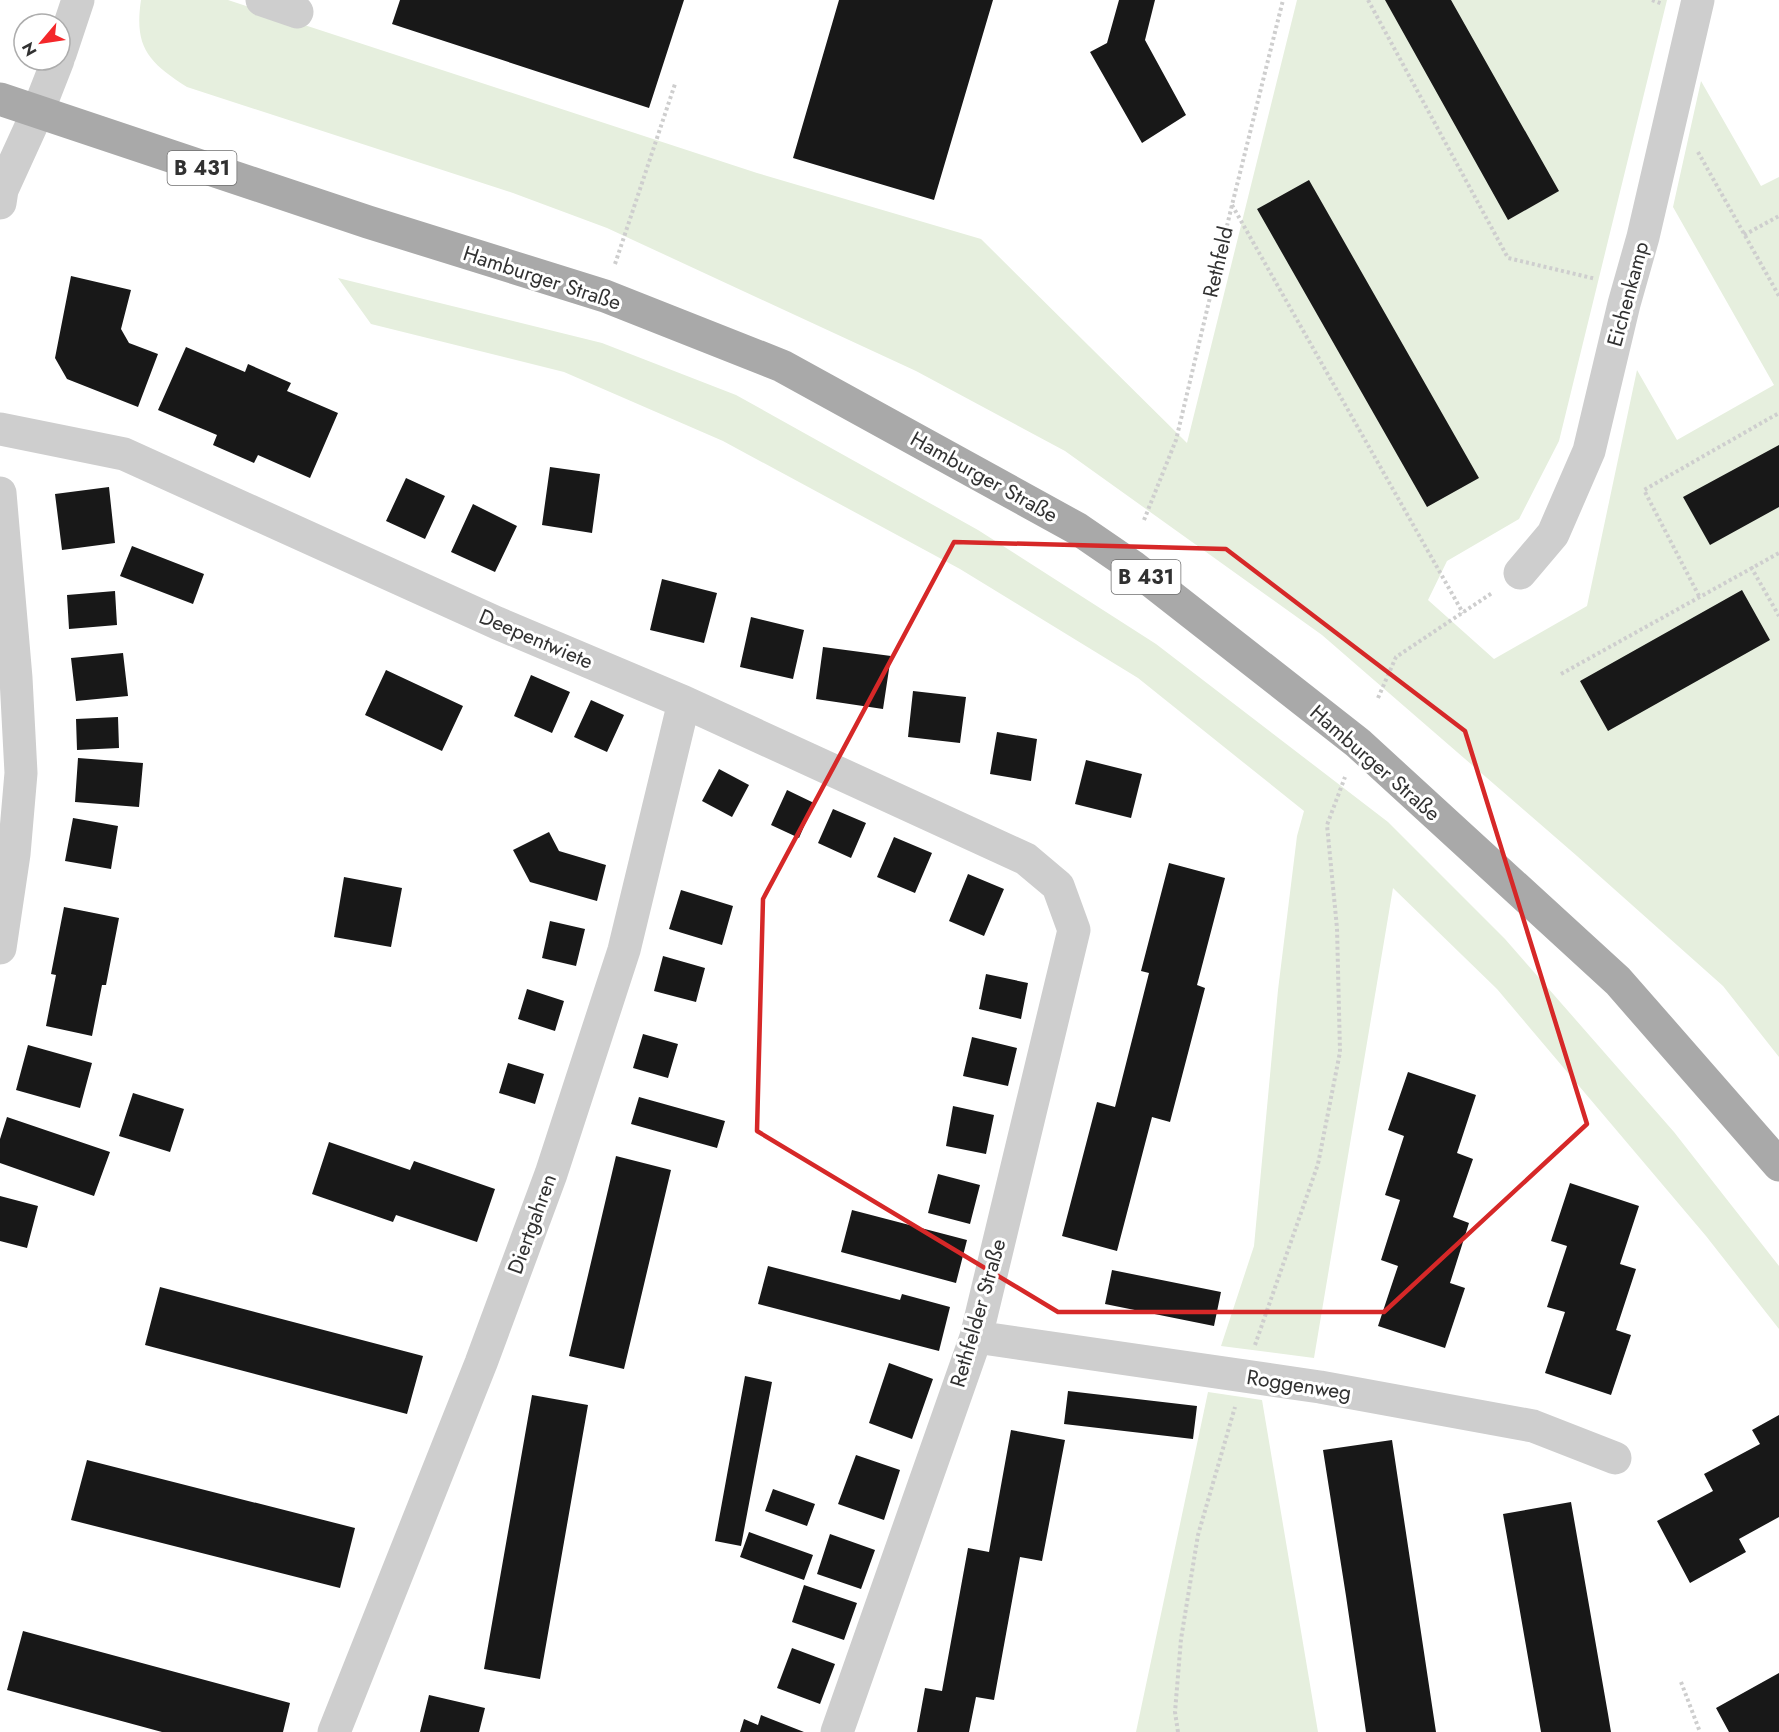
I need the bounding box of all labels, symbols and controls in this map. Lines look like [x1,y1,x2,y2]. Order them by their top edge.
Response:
north arrow [12,12,72,72]
text: N [16,38,42,60]
road number: B 431 [168,151,236,185]
street label: Rethfeld [1195,223,1241,301]
street label: Hamburger Straße [459,238,625,318]
street label: Eichenkamp [1600,238,1656,350]
street label: Hamburger Straße [905,424,1063,530]
road number: B 431 [1112,560,1180,594]
street label: Deepentwiete [474,602,598,677]
street label: Hamburger Straße [1303,698,1447,828]
street label: Diertgahren [500,1170,564,1278]
street label: Rethfelder Straße [942,1235,1014,1391]
street label: Roggenweg [1244,1362,1354,1408]

